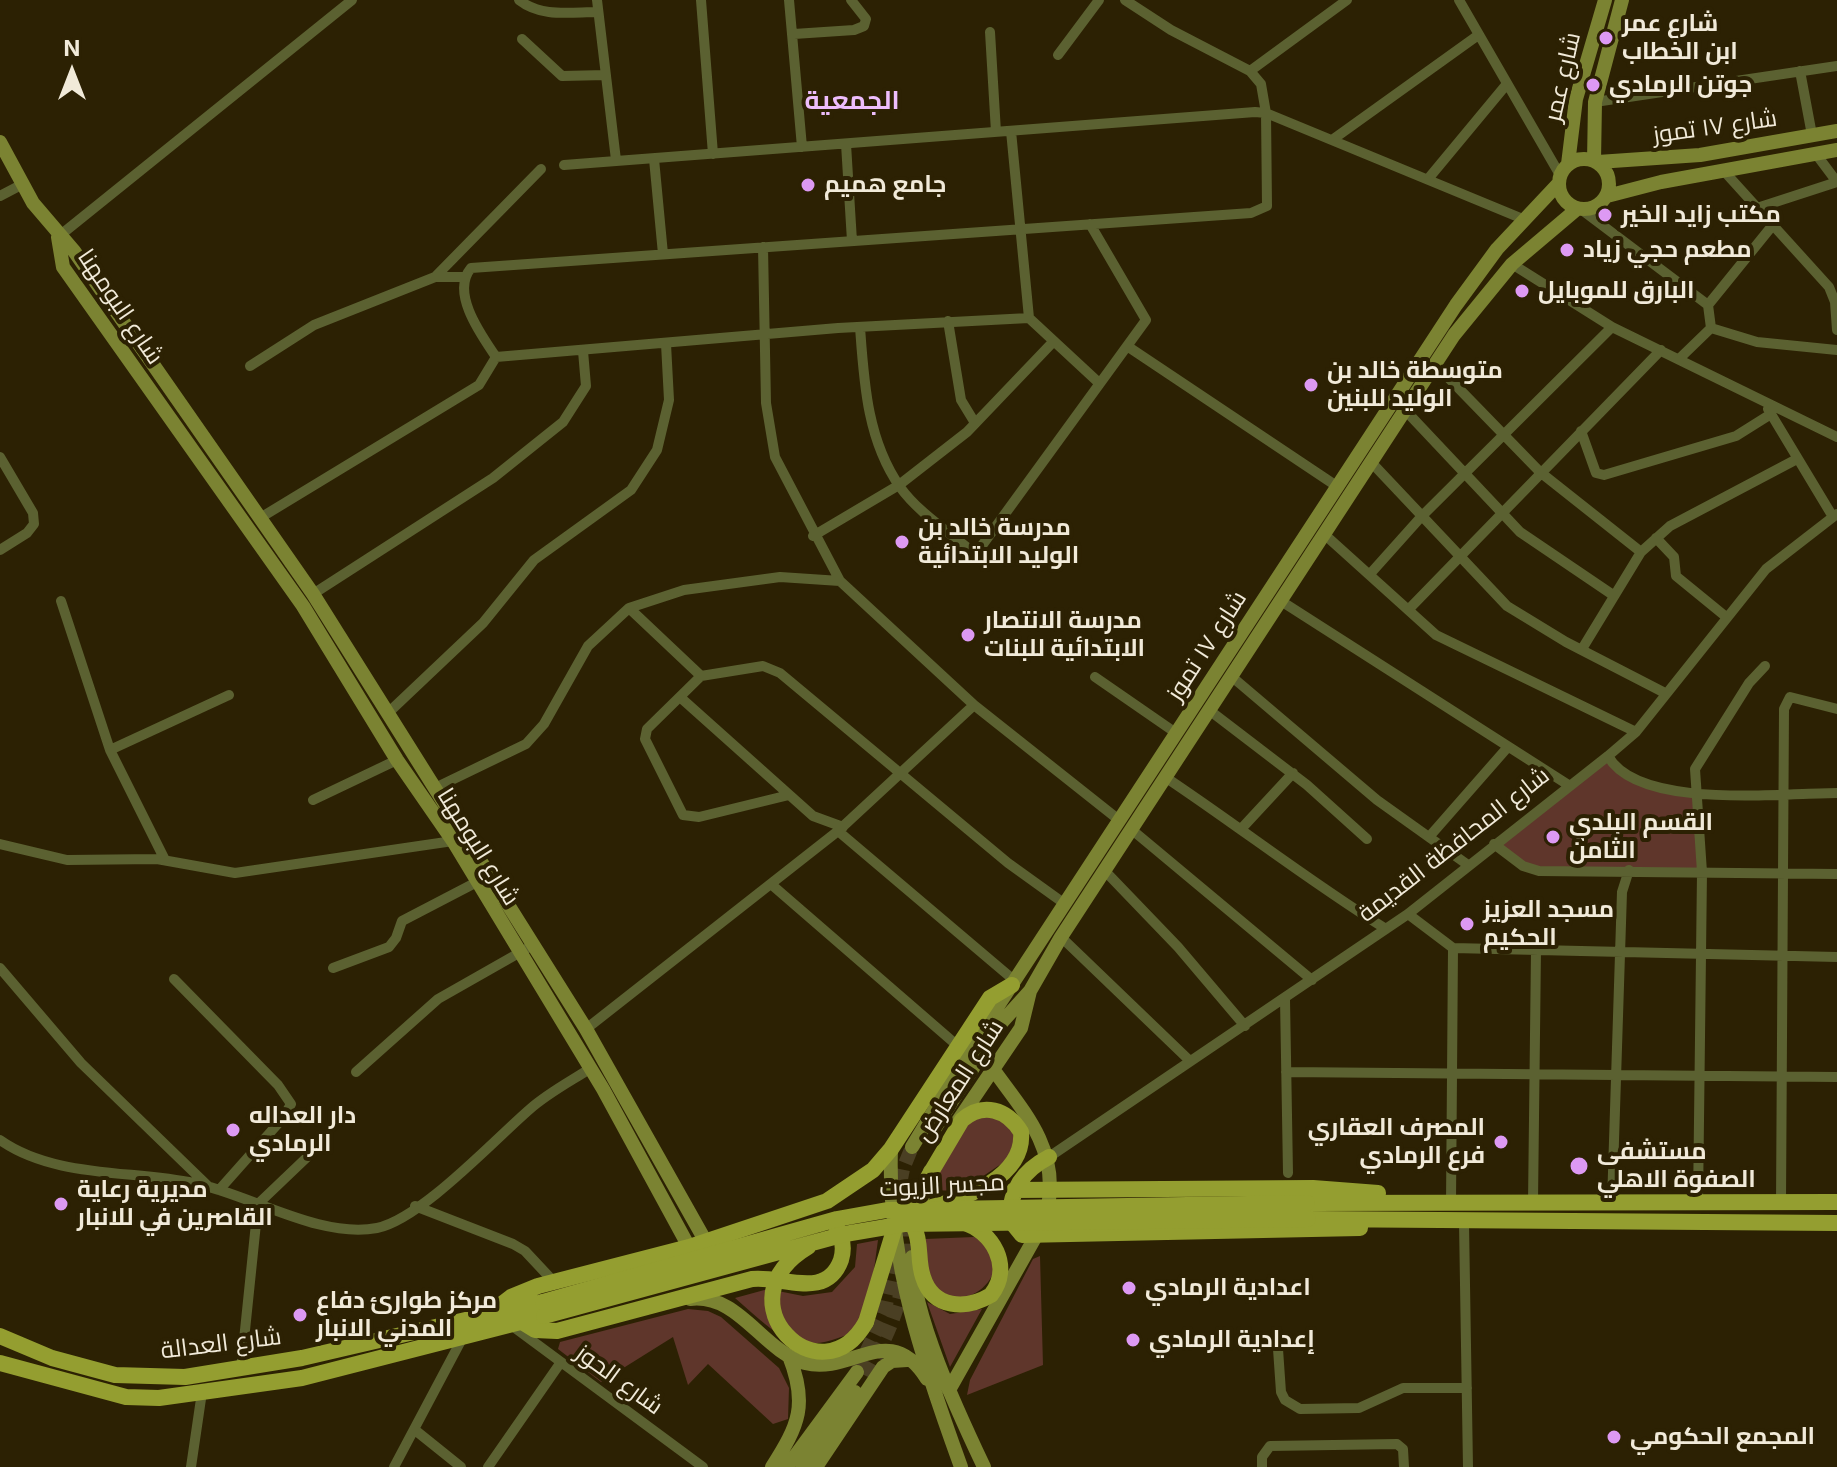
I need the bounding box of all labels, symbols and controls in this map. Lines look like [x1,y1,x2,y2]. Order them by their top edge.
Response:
place label: شارع عمر ابن الخطاب [1622,10,1738,66]
marker: شارع عمر ابن الخطاب [1597,29,1615,47]
street label: شارع عمر [1539,30,1587,124]
north arrow [32,32,112,112]
text: N [64,35,80,61]
place label: جوتن الرمادي [1609,71,1752,99]
marker: جوتن الرمادي [1584,76,1602,94]
district label: الجمعية [804,85,900,117]
street label: شارع ١٧ تموز [1651,104,1779,150]
place label: جامع هميم [824,171,946,199]
marker: جامع هميم [799,176,817,194]
place label: مكتب زايد الخير [1621,201,1781,229]
marker: مكتب زايد الخير [1596,206,1614,224]
place label: مطعم حجي زياد [1583,236,1752,264]
marker: مطعم حجي زياد [1558,241,1576,259]
street label: شارع البومهنا [71,244,169,370]
place label: البارق للموبايل [1538,277,1694,305]
marker: البارق للموبايل [1513,282,1531,300]
place label: متوسطة خالد بن الوليد للبنين [1327,357,1503,413]
marker: متوسطة خالد بن الوليد للبنين [1302,376,1320,394]
place label: مدرسة خالد بن الوليد الابتدائية [918,514,1079,570]
marker: مدرسة خالد بن الوليد الابتدائية [893,533,911,551]
street label: شارع ١٧ تموز [1161,586,1253,706]
place label: مدرسة الانتصار الابتدائية للبنات [984,607,1145,663]
marker: مدرسة الانتصار الابتدائية للبنات [959,626,977,644]
street label: شارع المحافظة القديمة [1353,761,1555,929]
street label: شارع البومهنا [431,783,525,911]
place label: القسم البلدي الثامن [1569,809,1713,865]
marker: القسم البلدي الثامن [1544,828,1562,846]
place label: مسجد العزيز الحكيم [1483,896,1614,952]
marker: مسجد العزيز الحكيم [1458,915,1476,933]
street label: شارع المعارض [910,1015,1010,1147]
place label: دار العداله الرمادي [249,1102,356,1158]
place label: المصرف العقاري فرع الرمادي [1308,1114,1485,1170]
marker: دار العداله الرمادي [224,1121,242,1139]
marker: المصرف العقاري فرع الرمادي [1492,1133,1510,1151]
place label: مستشفى الصفوة الاهلي [1597,1138,1756,1194]
marker: مستشفى الصفوة الاهلي [1568,1155,1590,1177]
street label: مجسر الزيوت [879,1168,1005,1204]
place label: مديرية رعاية القاصرين في للانبار [77,1176,273,1232]
marker: مديرية رعاية القاصرين في للانبار [52,1195,70,1213]
place label: اعدادية الرمادي [1145,1274,1311,1302]
marker: اعدادية الرمادي [1120,1279,1138,1297]
place label: مركز طوارئ دفاع المدني الانبار [316,1287,497,1343]
marker: مركز طوارئ دفاع المدني الانبار [291,1306,309,1324]
street label: شارع العدالة [159,1322,283,1366]
place label: إعدادية الرمادي [1149,1326,1315,1354]
marker: إعدادية الرمادي [1124,1331,1142,1349]
street label: شارع الحوز [570,1339,668,1421]
place label: المجمع الحكومي [1630,1423,1815,1451]
marker: المجمع الحكومي [1605,1428,1623,1446]

